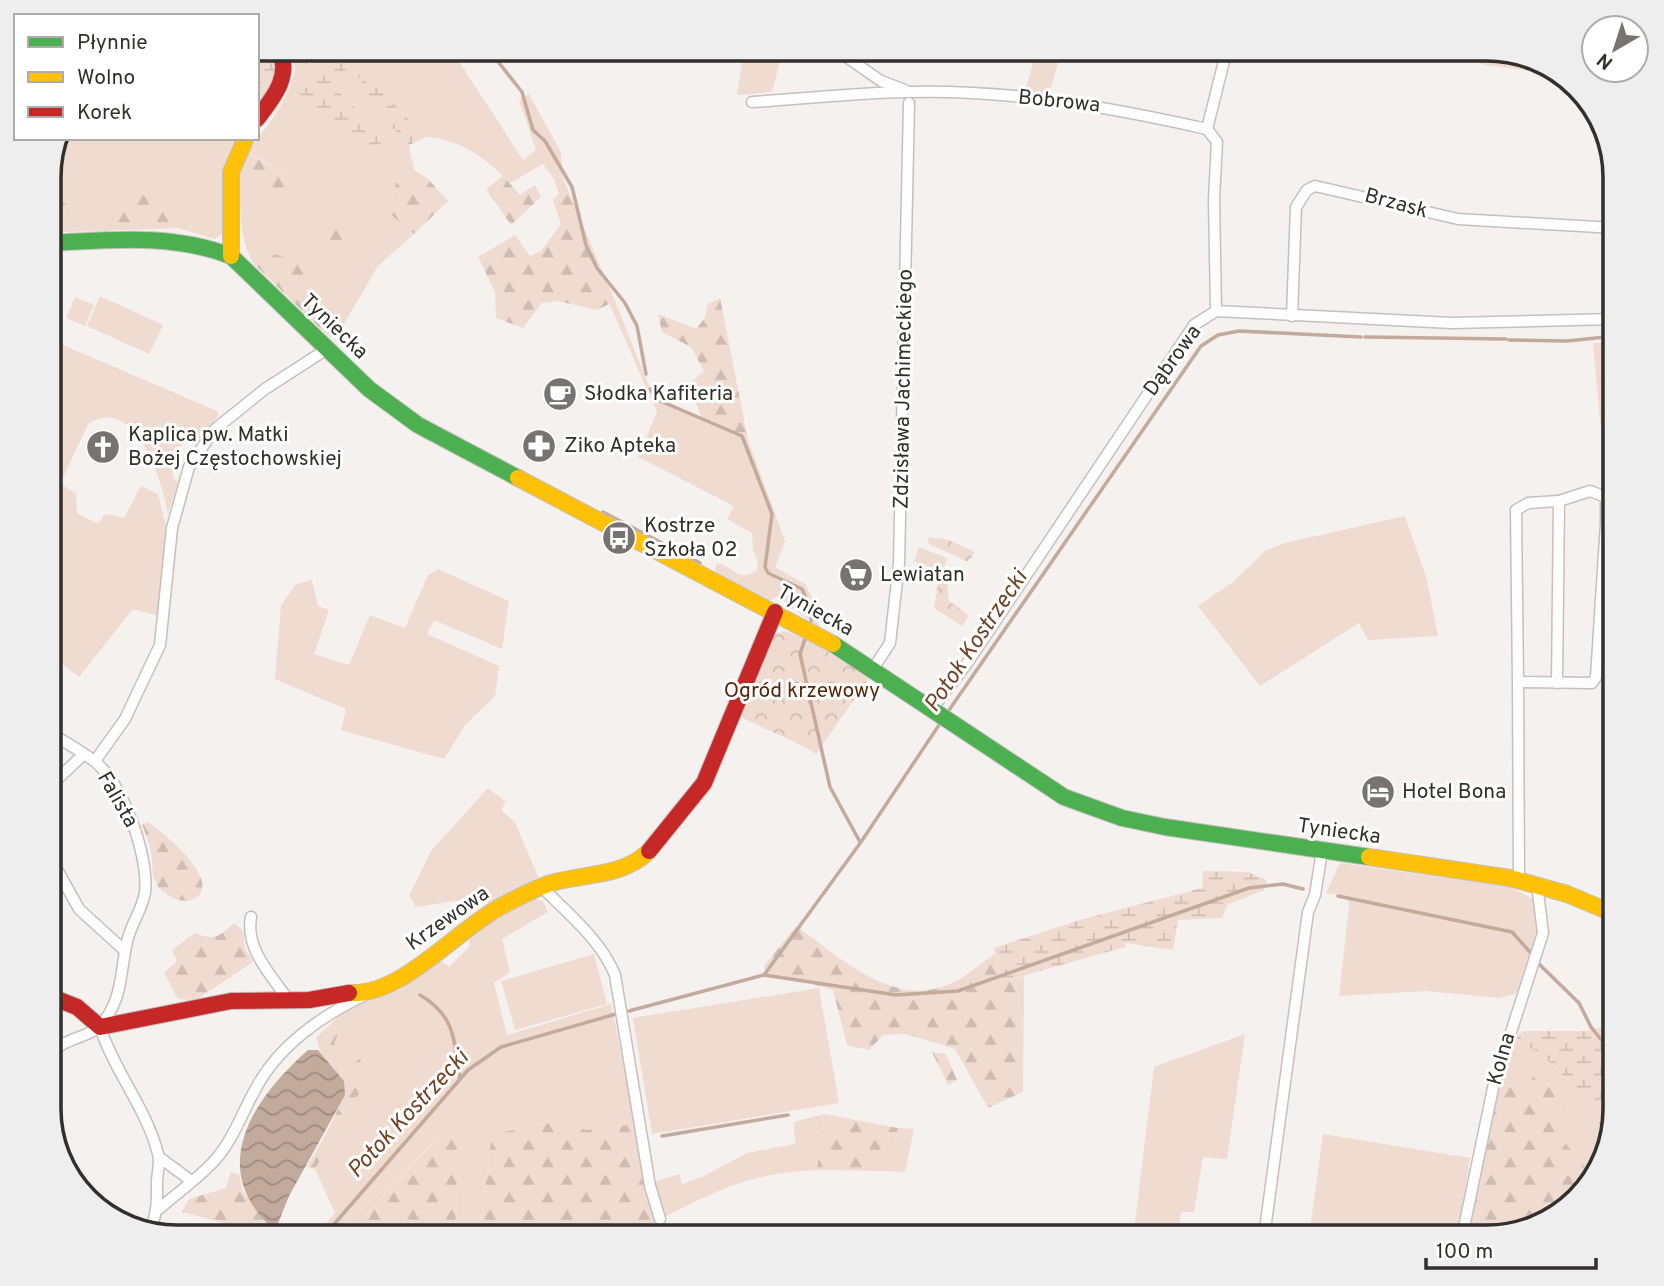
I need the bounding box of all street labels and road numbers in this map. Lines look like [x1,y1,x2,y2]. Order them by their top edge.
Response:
street label: Bobrowa [1017,84,1101,120]
street label: Brzask [1361,183,1431,225]
street label: Zdzisława Jachimeckiego [888,269,920,509]
street label: Tyniecka [295,288,373,366]
street label: Dąbrowa [1138,320,1208,402]
street label: Tyniecka [772,579,858,643]
street label: Falista [90,767,144,833]
street label: Tyniecka [1296,813,1382,851]
street label: Krzewowa [401,881,495,957]
street label: Kolna [1482,1030,1522,1088]

